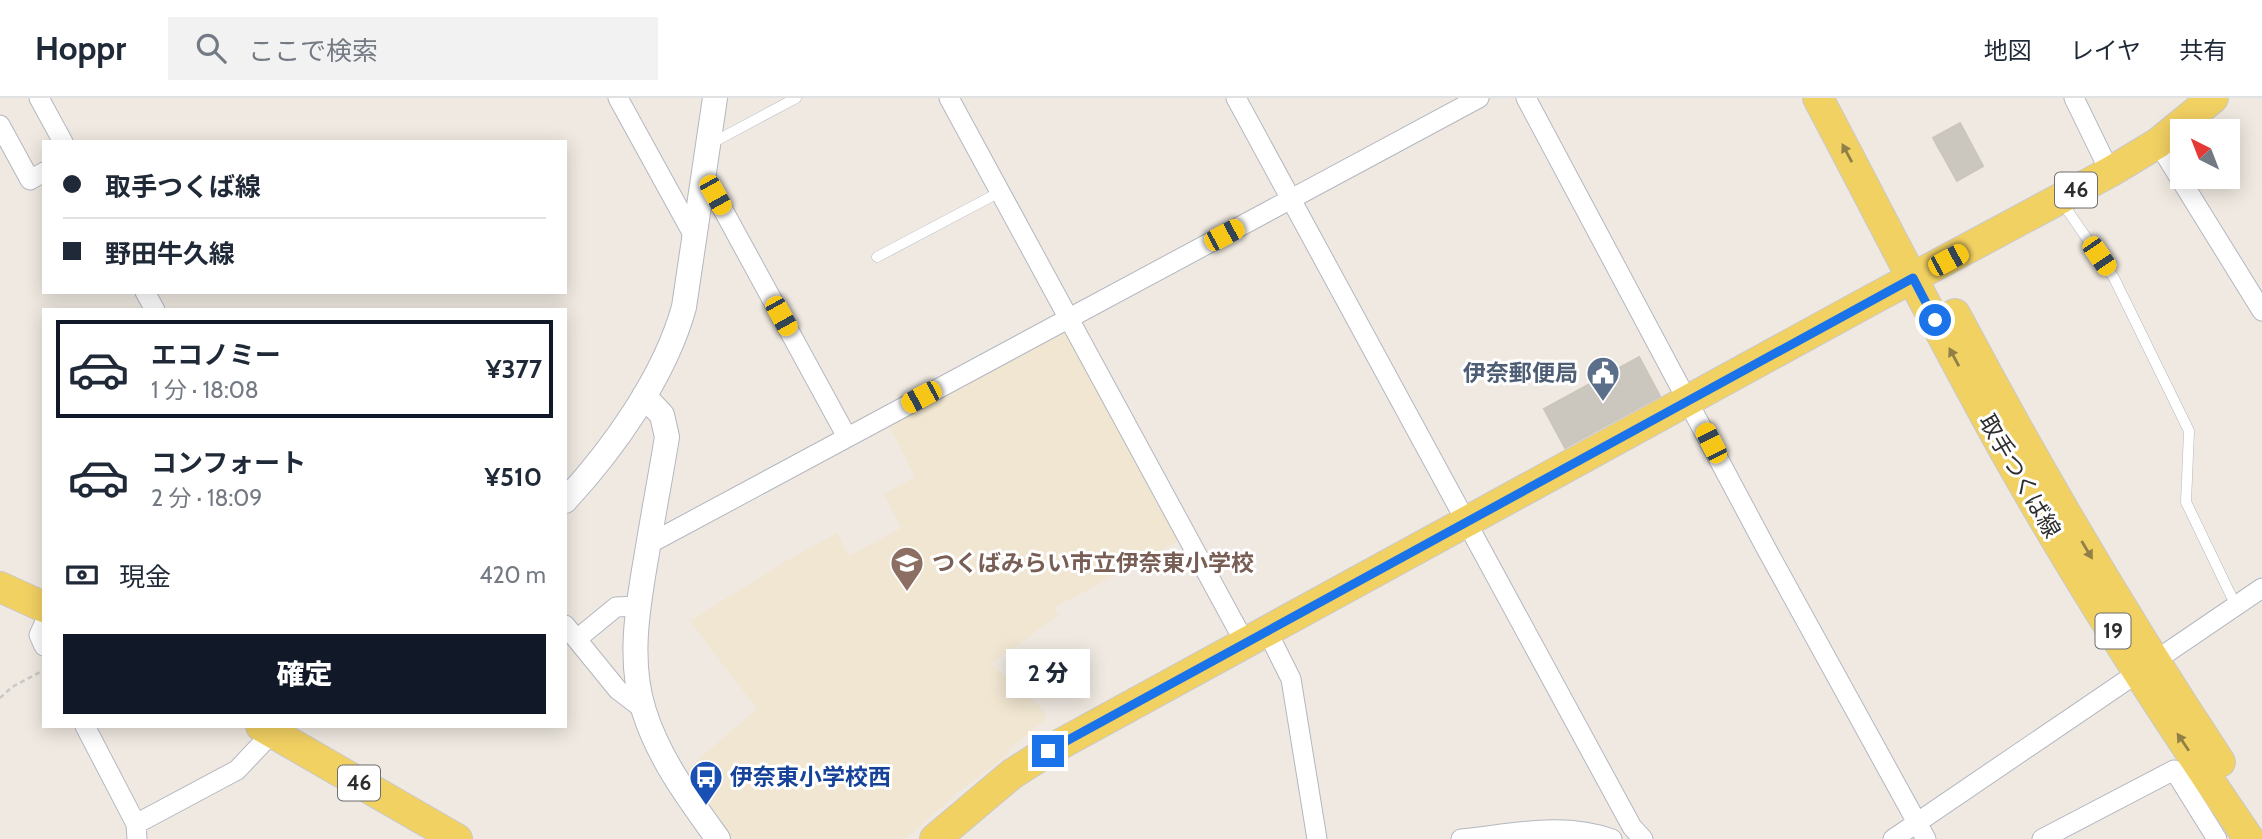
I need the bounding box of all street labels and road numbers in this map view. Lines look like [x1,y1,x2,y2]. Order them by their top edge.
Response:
road number: 46 [2055,172,2097,208]
street label: 取手つくば線 [1973,409,2067,543]
road number: 19 [2096,614,2130,648]
road number: 46 [338,766,380,800]

